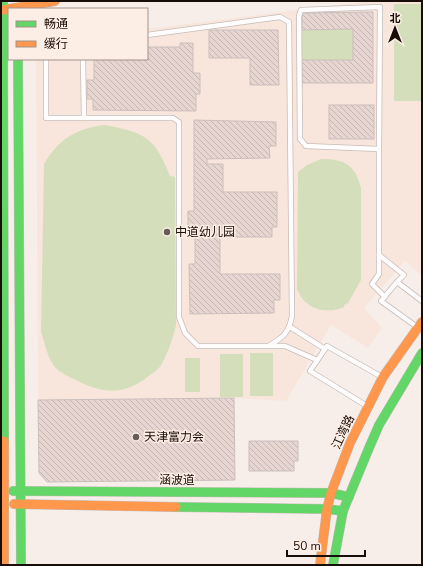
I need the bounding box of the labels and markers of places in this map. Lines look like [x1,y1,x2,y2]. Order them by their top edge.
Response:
place label: 中道幼儿园 [175,224,235,240]
marker: 中道幼儿园 [162,227,172,237]
place label: 天津富力会 [144,429,204,445]
marker: 天津富力会 [131,432,141,442]

